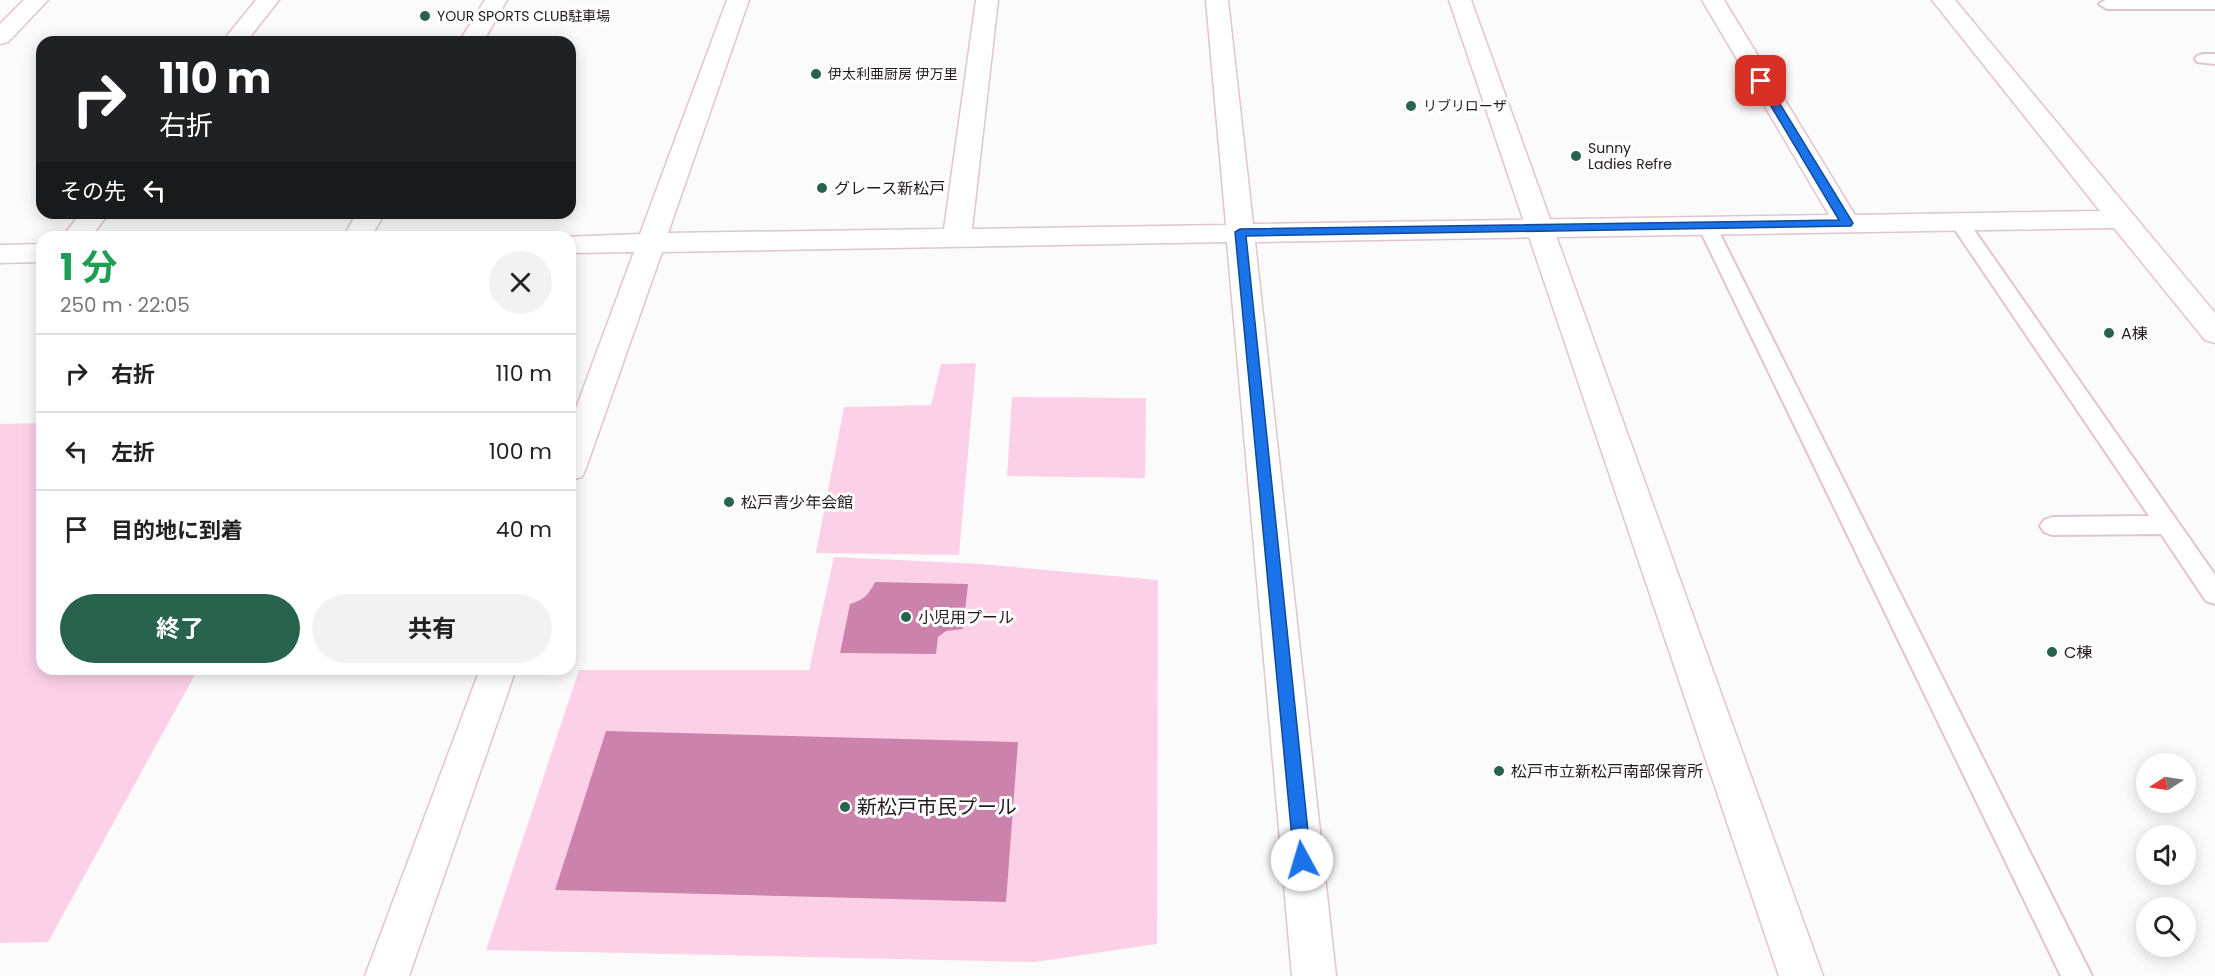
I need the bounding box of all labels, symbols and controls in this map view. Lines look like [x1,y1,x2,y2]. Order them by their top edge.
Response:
place label: YOUR SPORTS CLUB駐車場 [437,6,610,26]
marker: YOUR SPORTS CLUB駐車場 [418,9,432,23]
text: 110 m [159,49,271,108]
pin [1735,55,1786,106]
icon: right [60,60,138,138]
place label: 伊太利亜厨房 伊万里 [828,64,958,84]
icon: arrive [1744,64,1777,97]
marker: 伊太利亜厨房 伊万里 [809,67,823,81]
place label: リブリローザ [1423,96,1507,116]
marker: リブリローザ [1404,99,1418,113]
text: 右折 [159,107,213,144]
place label: Sunny Ladies Refre [1588,138,1672,174]
marker: Sunny Ladies Refre [1569,149,1583,163]
icon: left [138,174,171,207]
text: その先 [60,176,126,207]
place label: グレース新松戸 [834,177,945,200]
marker: グレース新松戸 [815,181,829,195]
text: 1 分 [60,242,117,293]
button: close [489,251,552,314]
text: 250 m · 22:05 [60,291,190,319]
place label: A棟 [2121,322,2148,345]
marker: A棟 [2102,326,2116,340]
icon: right [60,357,93,390]
text: 110 m [496,358,552,389]
text: 右折 [111,359,155,390]
icon: left [60,435,93,468]
text: 100 m [489,436,552,467]
text: 左折 [111,437,155,468]
place label: 松戸青少年会館 [741,491,853,514]
marker: 松戸青少年会館 [722,495,736,509]
icon: arrive [60,513,93,546]
text: 40 m [496,514,552,545]
text: 目的地に到着 [111,515,243,546]
button: 終了 [60,594,300,663]
button: 共有 [312,594,552,663]
place label: 小児用プール [918,606,1014,629]
marker: 小児用プール [899,610,913,624]
place label: C棟 [2064,641,2092,664]
marker: C棟 [2045,645,2059,659]
north arrow [2136,753,2196,813]
map controls [2136,753,2196,957]
place label: 松戸市立新松戸南部保育所 [1511,760,1703,783]
marker: 松戸市立新松戸南部保育所 [1492,764,1506,778]
place label: 新松戸市民プール [857,793,1017,821]
marker: 新松戸市民プール [838,800,852,814]
button: sound [2136,825,2196,885]
position arrow [1270,828,1334,892]
button: search [2136,897,2196,957]

